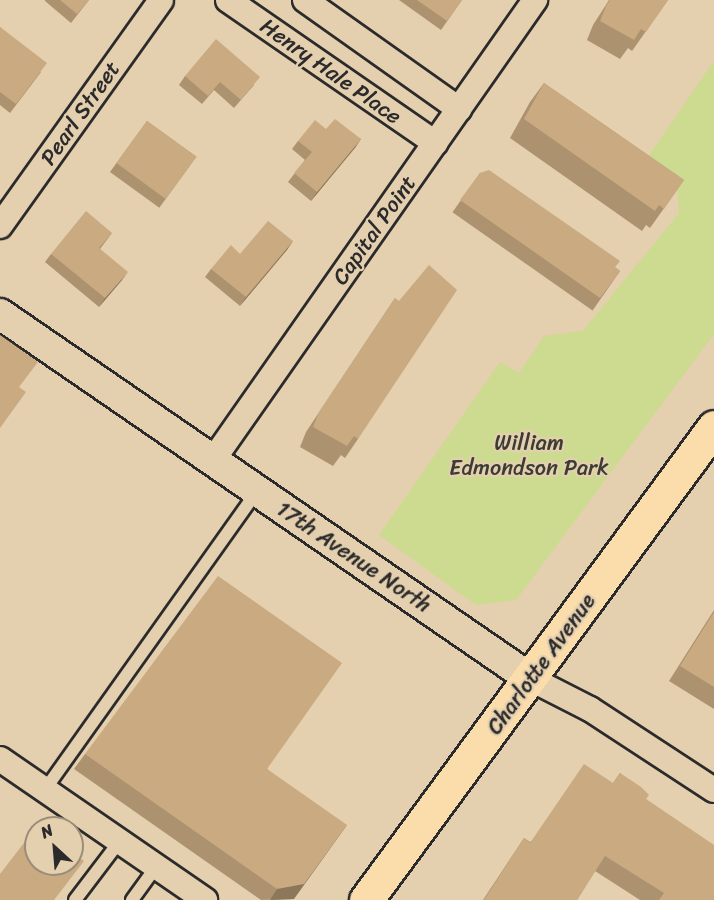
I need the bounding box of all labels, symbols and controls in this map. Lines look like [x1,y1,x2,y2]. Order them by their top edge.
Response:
street label: Henry Hale Place [255,12,407,130]
street label: Pearl Street [35,56,125,170]
street label: Capital Point [327,170,421,290]
park label: William Edmondson Park [449,429,609,481]
street label: 17th Avenue North [271,495,437,619]
street label: Charlotte Avenue [481,588,601,740]
north arrow [24,816,84,876]
text: N [35,816,58,847]

